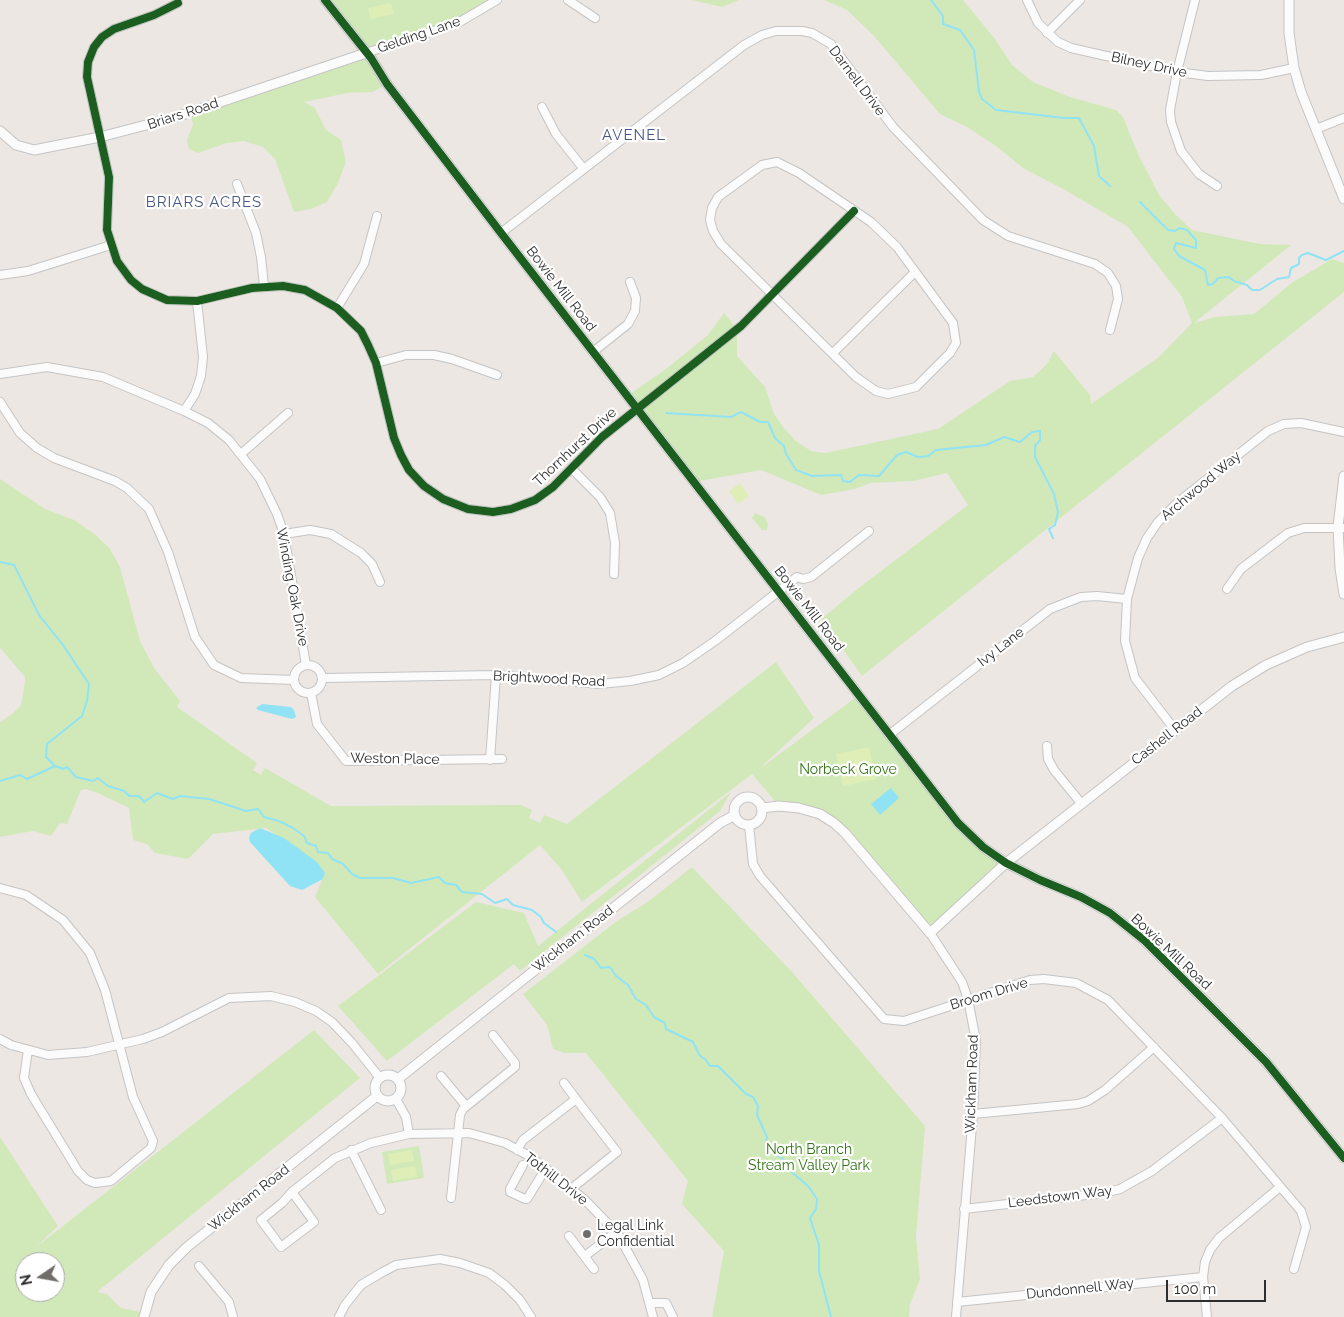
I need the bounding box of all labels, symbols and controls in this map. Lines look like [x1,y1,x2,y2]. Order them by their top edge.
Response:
street label: Gelding Lane [375,13,463,57]
street label: Darnell Drive [825,43,889,119]
street label: Bilney Drive [1110,49,1188,81]
street label: Briars Road [145,95,221,133]
district label: AVENEL [601,126,667,144]
district label: BRIARS ACRES [144,193,264,211]
street label: Bowie Mill Road [522,243,600,335]
street label: Thornhurst Drive [530,404,620,490]
street label: Archwood Way [1158,448,1244,524]
street label: Winding Oak Drive [272,526,312,648]
street label: Bowie Mill Road [770,563,848,655]
street label: Ivy Lane [974,624,1028,670]
street label: Brightwood Road [492,668,606,690]
street label: Cashell Road [1128,703,1206,769]
street label: Weston Place [350,750,440,768]
park label: Norbeck Grove [799,762,897,778]
street label: Wickham Road [529,902,617,976]
street label: Bowie Mill Road [1127,910,1215,994]
street label: Broom Drive [948,974,1030,1014]
street label: Wickham Road [962,1034,982,1134]
park label: North Branch Stream Valley Park [748,1142,870,1174]
street label: Tothill Drive [521,1149,591,1209]
street label: Wickham Road [205,1161,293,1235]
street label: Leedstown Way [1007,1182,1113,1212]
place label: Legal Link Confidential [597,1218,674,1250]
marker: Legal Link Confidential [581,1228,593,1240]
north arrow [15,1252,65,1302]
scale bar [1169,1270,1269,1302]
text: N [17,1273,35,1287]
street label: Dundonnell Way [1025,1275,1135,1303]
text: 100 m [1174,1280,1216,1298]

